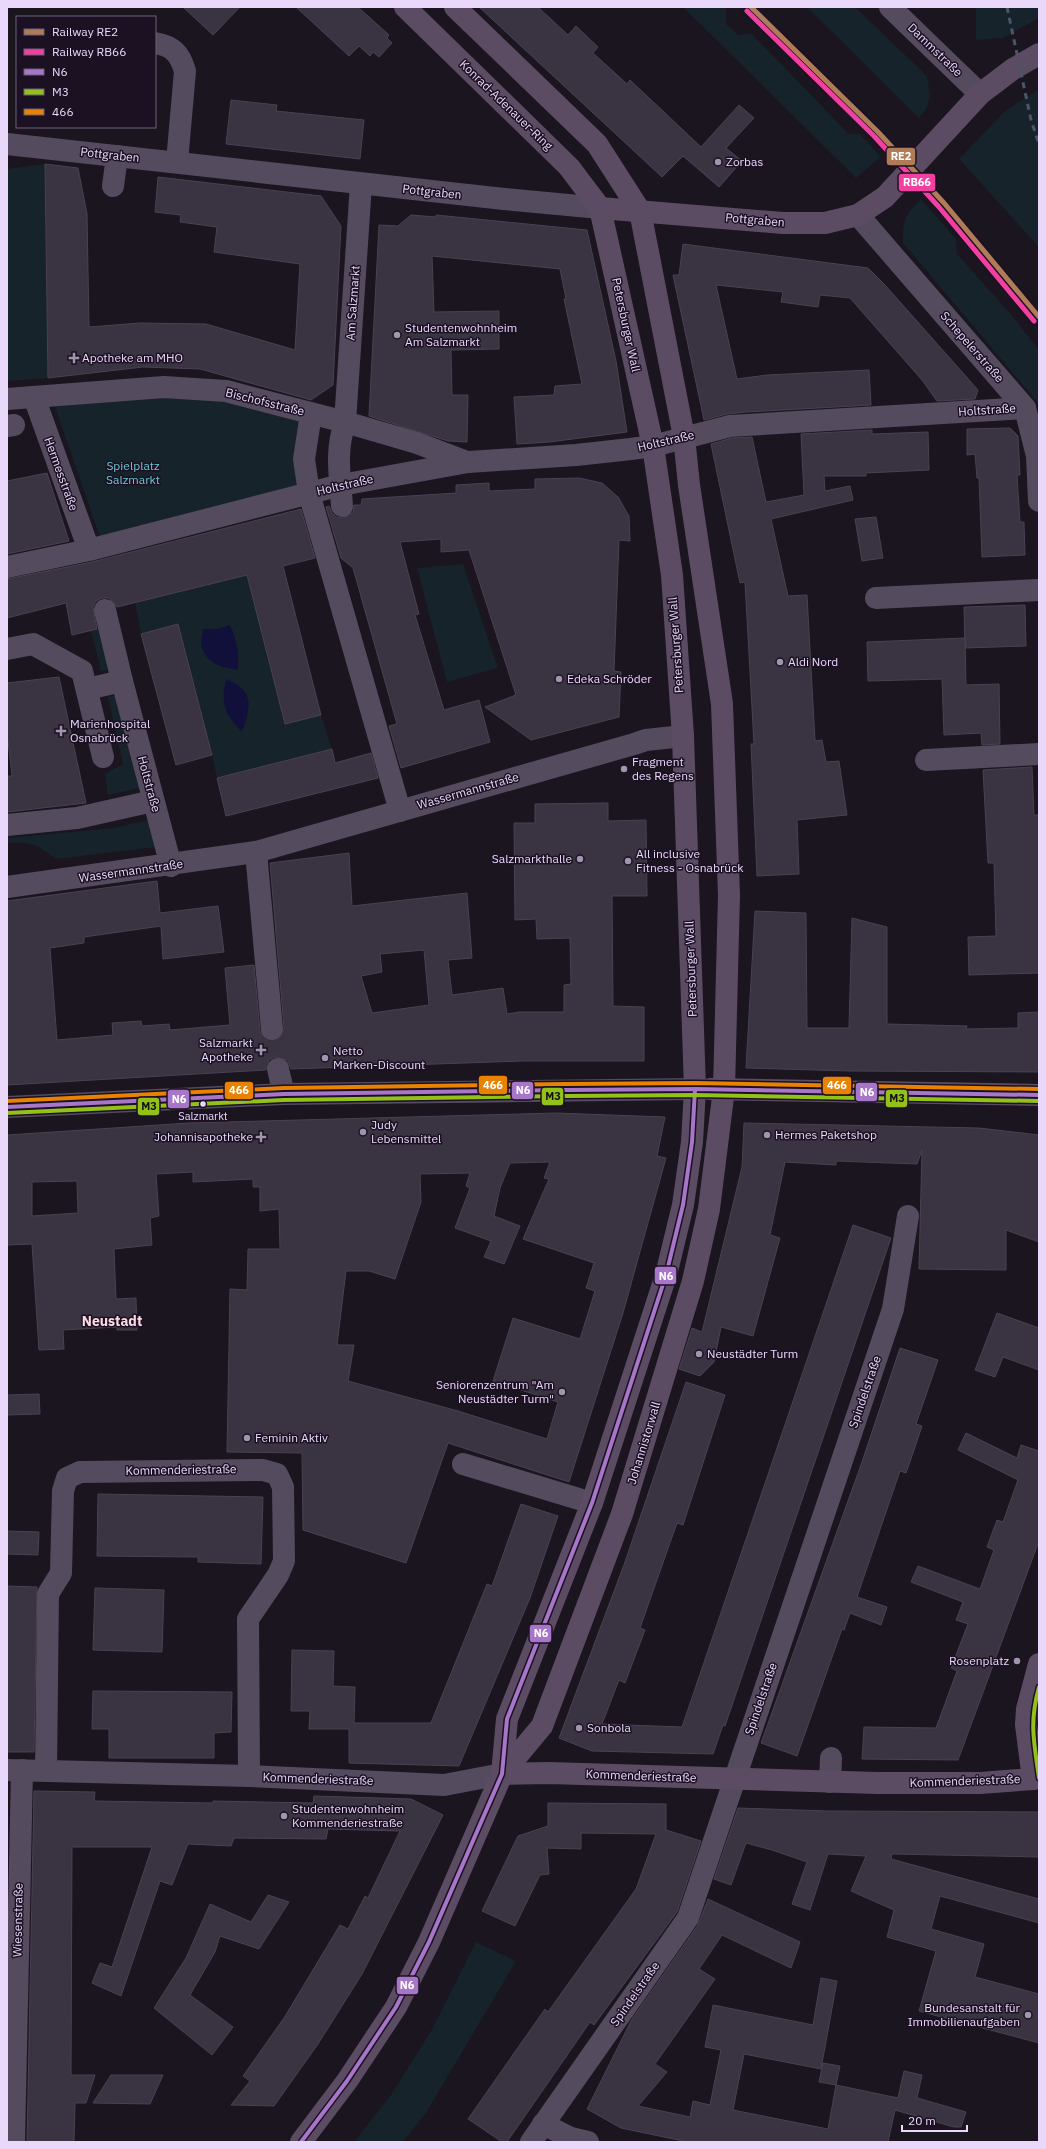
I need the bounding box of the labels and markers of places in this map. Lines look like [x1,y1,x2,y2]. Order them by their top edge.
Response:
place label: Zorbas [726,154,763,169]
marker: Zorbas [713,157,723,167]
place label: Studentenwohnheim Am Salzmarkt [405,320,517,349]
marker: Studentenwohnheim Am Salzmarkt [392,330,402,340]
place label: Apotheke am MHO [82,350,183,365]
marker: Apotheke am MHO [69,353,79,363]
place label: Aldi Nord [788,654,838,669]
marker: Aldi Nord [775,657,785,667]
place label: Edeka Schröder [567,671,652,686]
marker: Edeka Schröder [554,674,564,684]
place label: Marienhospital Osnabrück [70,716,150,745]
marker: Marienhospital Osnabrück [55,725,67,737]
place label: Fragment des Regens [632,754,694,783]
marker: Fragment des Regens [619,764,629,774]
place label: All inclusive Fitness - Osnabrück [636,846,744,875]
place label: Salzmarkthalle [492,851,572,866]
marker: Salzmarkthalle [575,854,585,864]
marker: All inclusive Fitness - Osnabrück [623,856,633,866]
place label: Salzmarkt Apotheke [199,1035,253,1064]
place label: Netto Marken-Discount [333,1043,425,1072]
marker: Salzmarkt Apotheke [256,1045,266,1055]
marker: Netto Marken-Discount [320,1053,330,1063]
marker: Salzmarkt [198,1099,208,1109]
place label: Salzmarkt [178,1109,228,1123]
place label: Judy Lebensmittel [371,1117,441,1146]
marker: Judy Lebensmittel [358,1127,368,1137]
place label: Hermes Paketshop [775,1127,877,1142]
place label: Johannisapotheke [154,1129,253,1144]
marker: Hermes Paketshop [762,1130,772,1140]
marker: Johannisapotheke [256,1132,266,1142]
place label: Neustädter Turm [707,1346,798,1361]
marker: Neustädter Turm [694,1349,704,1359]
place label: Seniorenzentrum "Am Neustädter Turm" [436,1377,554,1406]
marker: Seniorenzentrum "Am Neustädter Turm" [557,1387,567,1397]
place label: Feminin Aktiv [255,1430,328,1445]
marker: Feminin Aktiv [242,1433,252,1443]
place label: Rosenplatz [949,1653,1009,1668]
marker: Rosenplatz [1012,1656,1022,1666]
place label: Sonbola [587,1720,631,1735]
marker: Sonbola [574,1723,584,1733]
place label: Studentenwohnheim Kommenderiestraße [292,1801,404,1830]
marker: Studentenwohnheim Kommenderiestraße [279,1811,289,1821]
place label: Bundesanstalt für Immobilienaufgaben [908,2000,1021,2029]
marker: Bundesanstalt für Immobilienaufgaben [1023,2010,1033,2020]

